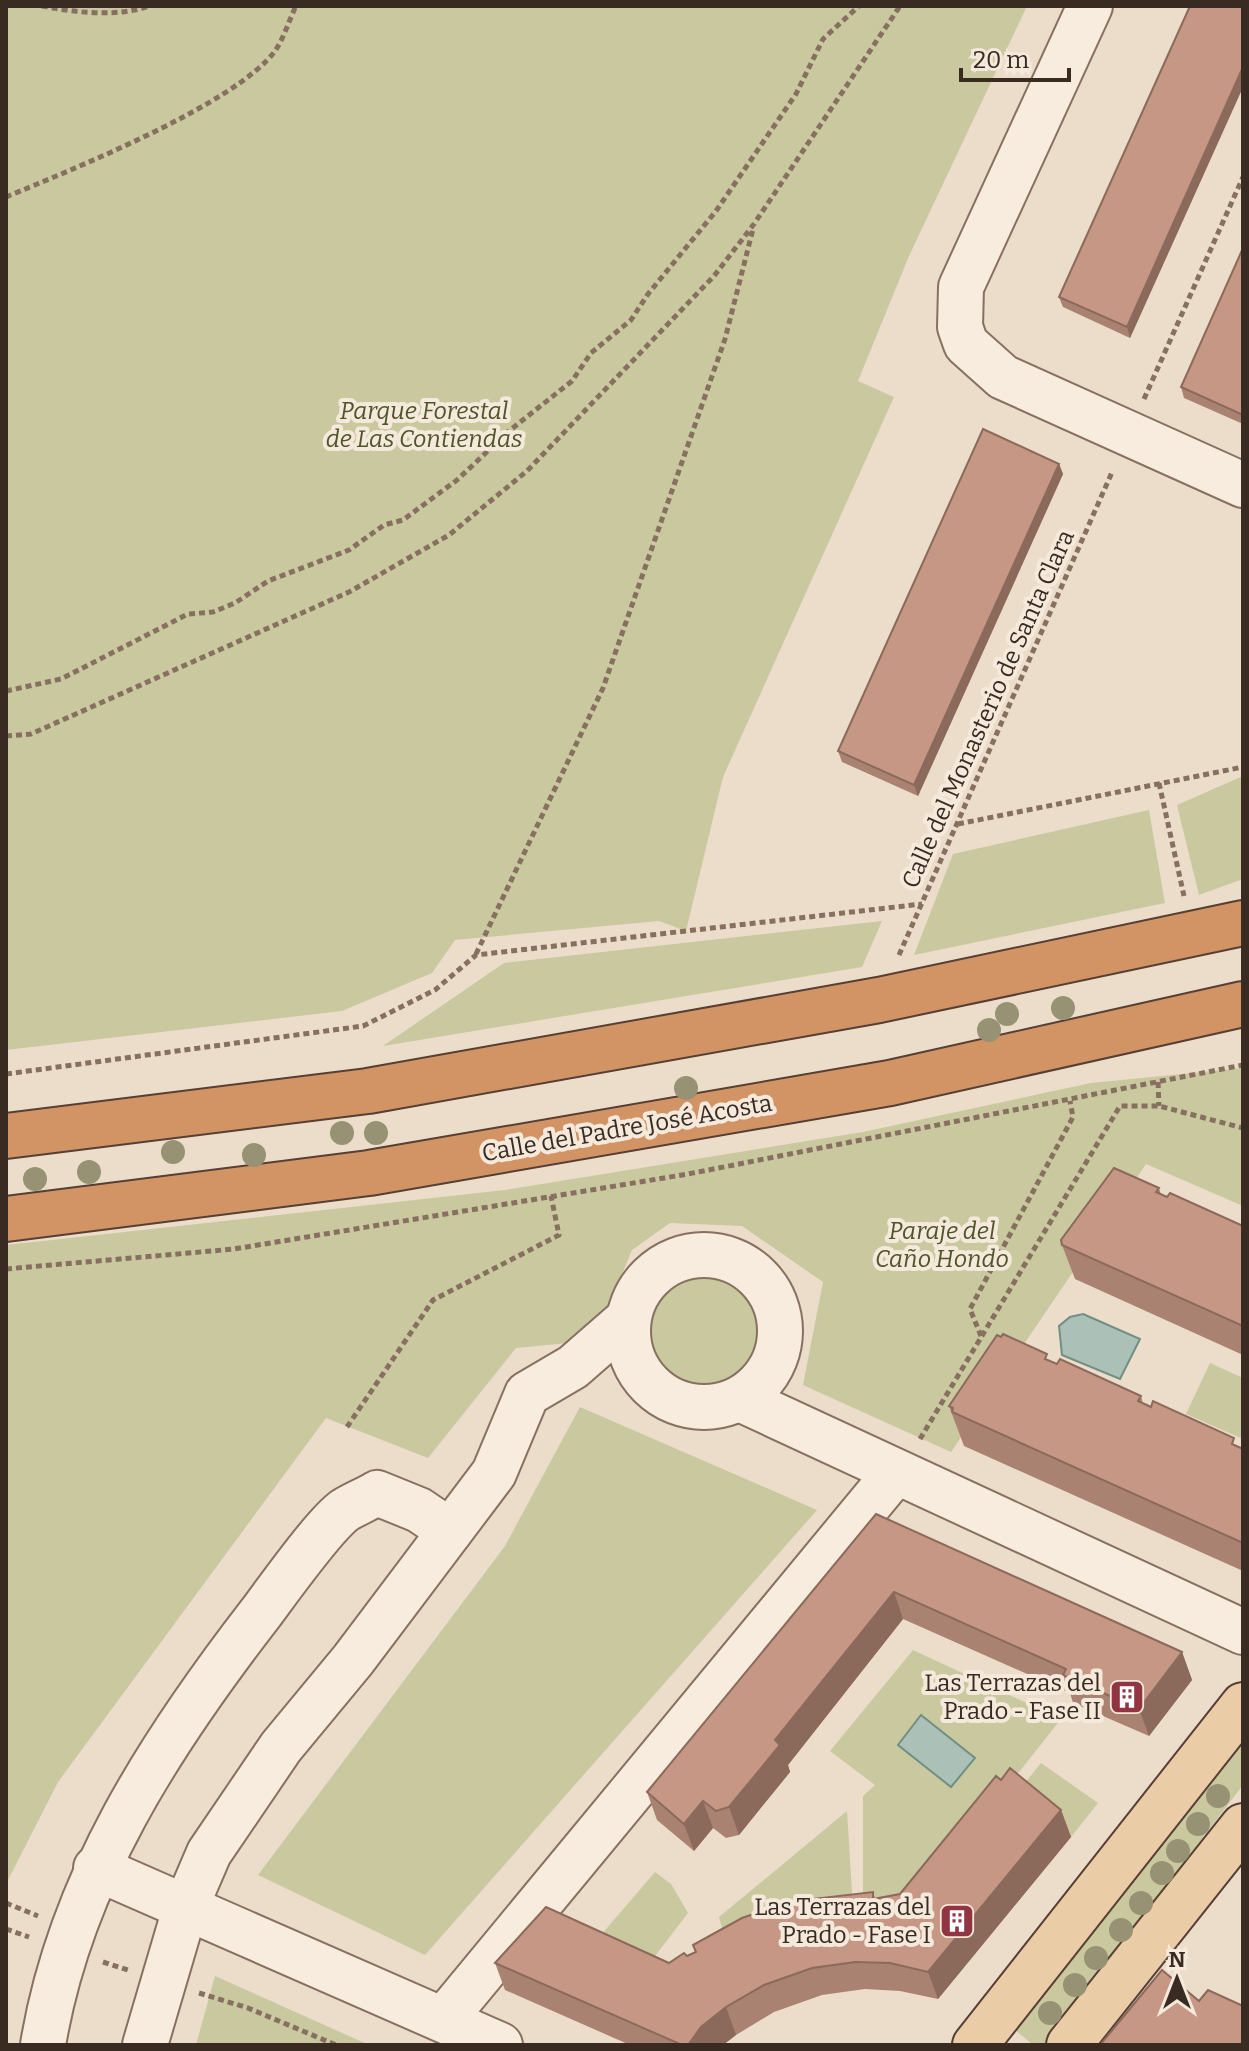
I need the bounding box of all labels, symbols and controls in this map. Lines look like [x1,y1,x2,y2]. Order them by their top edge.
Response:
scale bar [961,32,1069,82]
text: 20 m [973,46,1029,74]
park label: Parque Forestal de Las Contiendas [326,397,522,453]
street label: Calle del Monasterio de Santa Clara [896,526,1080,892]
street label: Calle del Padre José Acosta [480,1089,774,1167]
park label: Paraje del Caño Hondo [875,1217,1009,1273]
place label: Las Terrazas del Prado - Fase II [924,1669,1101,1725]
building icon: Las Terrazas del Prado - Fase II [1108,1678,1146,1716]
place label: Las Terrazas del Prado - Fase I [754,1893,931,1949]
building icon: Las Terrazas del Prado - Fase I [938,1902,976,1940]
north arrow [1137,1939,1217,2019]
text: N [1169,1946,1186,1973]

